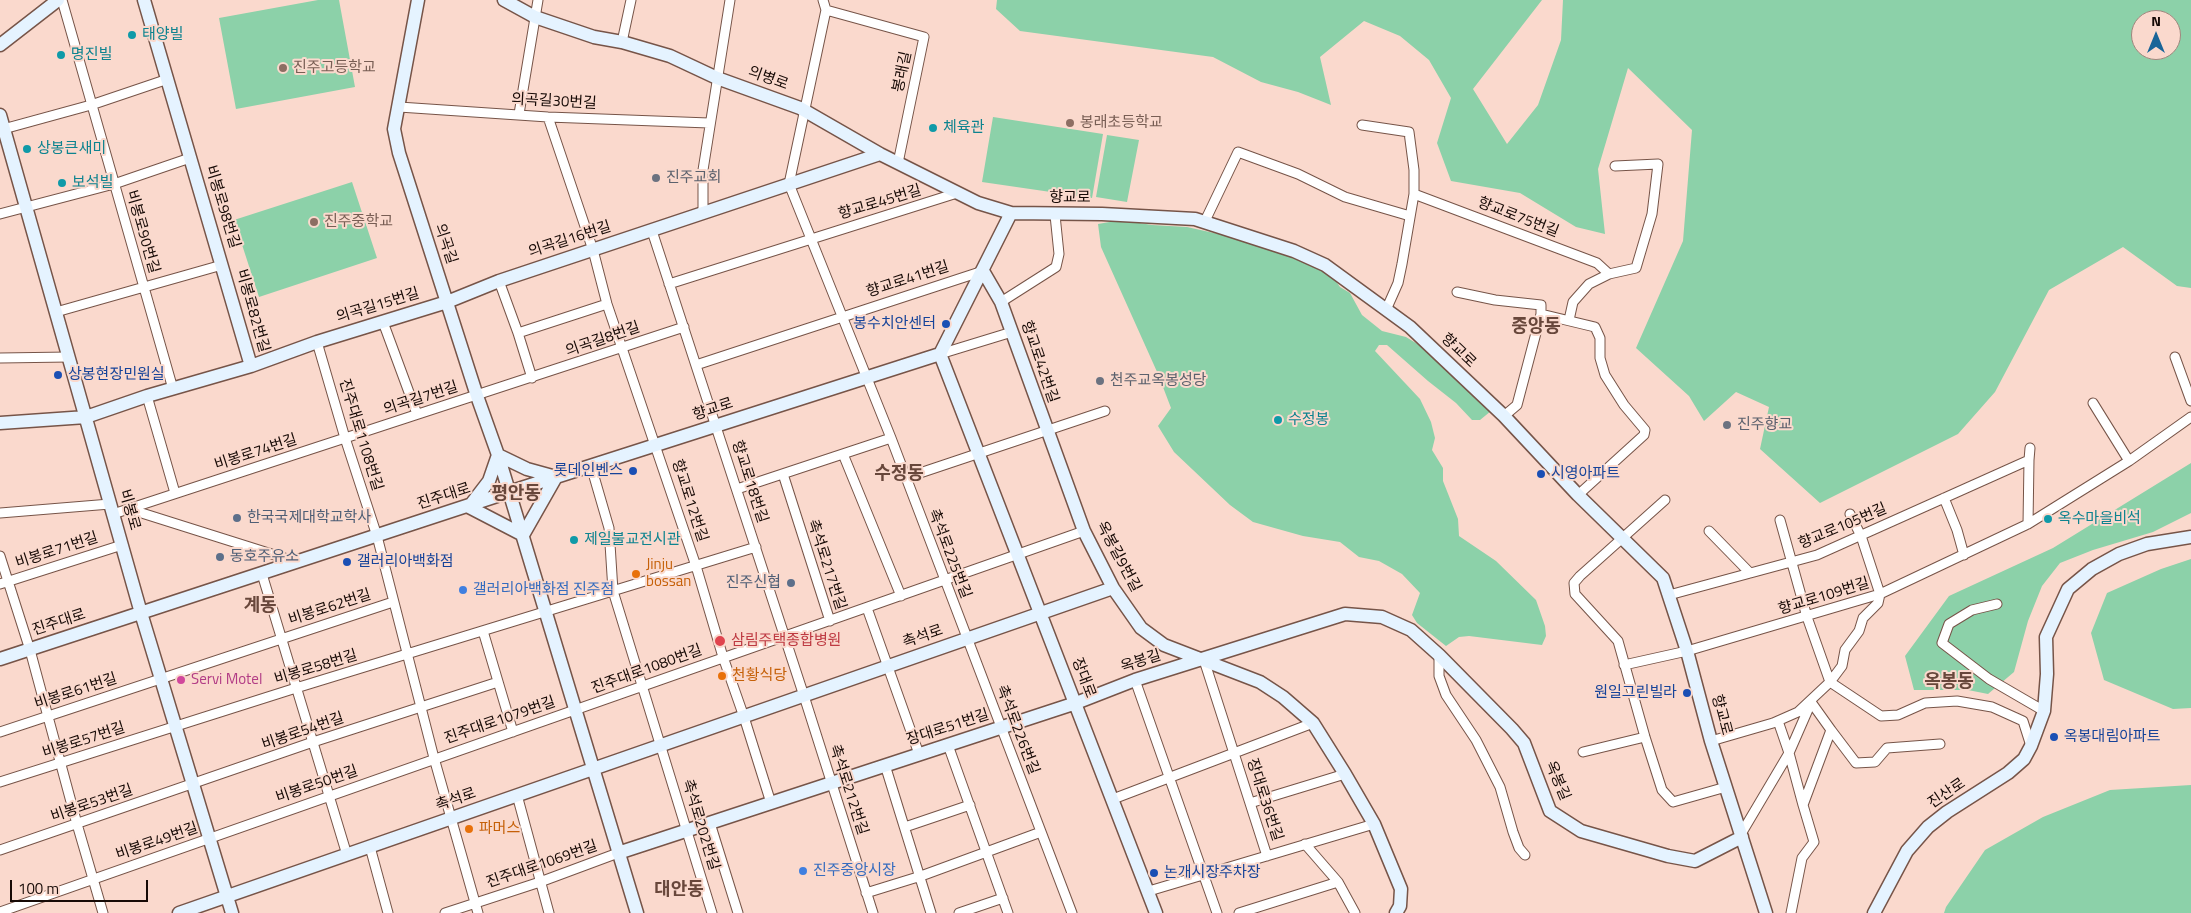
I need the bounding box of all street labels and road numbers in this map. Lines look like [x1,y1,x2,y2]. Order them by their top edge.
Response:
street label: 봉래길 [890,50,916,94]
street label: 의병로 [745,63,791,95]
street label: 의곡길30번길 [511,91,597,113]
street label: 비봉로98번길 [201,163,243,251]
street label: 향교로45번길 [836,182,924,224]
street label: 비봉로90번길 [122,188,162,276]
street label: 향교로 [1049,189,1091,207]
street label: 향교로75번길 [1475,194,1561,242]
street label: 의곡길16번길 [526,218,614,262]
street label: 의곡길 [430,222,460,266]
street label: 향교로41번길 [864,258,952,302]
street label: 비봉로82번길 [232,267,272,355]
street label: 의곡길15번길 [334,285,422,327]
street label: 의곡길8번길 [563,319,643,361]
street label: 향교로42번길 [1017,319,1061,405]
street label: 향교로 [1437,330,1479,372]
street label: 진주대로1108번길 [334,377,386,493]
street label: 의곡길7번길 [381,378,461,420]
street label: 향교로 [691,395,735,425]
street label: 비봉로74번길 [212,431,300,475]
street label: 향교로18번길 [727,438,771,526]
street label: 향교로12번길 [667,457,711,545]
street label: 진주대로 [415,480,473,514]
street label: 비봉로 [115,488,143,532]
street label: 향교로105번길 [1796,500,1890,554]
street label: 촉석로225번길 [924,507,974,601]
street label: 촉석로217번길 [803,517,849,613]
street label: 옥봉길9번길 [1092,519,1144,595]
street label: 비봉로71번길 [13,529,101,573]
street label: 향교로109번길 [1776,575,1872,619]
street label: 비봉로62번길 [286,586,374,630]
street label: 진주대로 [30,606,88,640]
street label: 촉석로 [900,622,946,652]
street label: 진주대로1080번길 [589,642,705,698]
street label: 비봉로58번길 [272,647,360,689]
street label: 옥봉길 [1119,647,1163,677]
street label: 장대로 [1067,655,1099,701]
street label: 비봉로61번길 [32,670,120,714]
street label: 촉석로226번길 [992,683,1042,777]
street label: 향교로 [1707,693,1735,737]
street label: 진주대로1079번길 [442,694,558,748]
street label: 장대로51번길 [904,706,992,750]
street label: 비봉로54번길 [260,710,346,754]
street label: 비봉로57번길 [40,719,128,763]
street label: 촉석로212번길 [825,742,871,838]
street label: 장대로36번길 [1242,756,1286,844]
street label: 옥봉길 [1541,758,1573,804]
street label: 비봉로50번길 [274,763,360,807]
street label: 진산로 [1925,775,1969,813]
street label: 촉석로202번길 [678,777,722,873]
street label: 비봉로53번길 [49,782,135,826]
street label: 촉석로 [433,785,479,815]
street label: 비봉로49번길 [114,820,200,864]
street label: 진주대로1069번길 [484,838,600,892]

